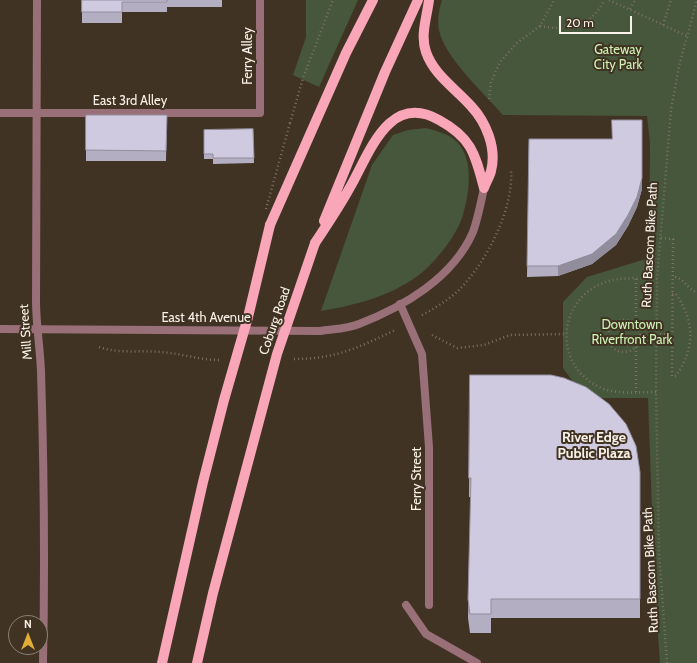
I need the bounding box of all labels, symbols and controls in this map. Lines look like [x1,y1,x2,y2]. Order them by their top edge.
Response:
scale bar [561,8,634,34]
text: 20 m [566,15,594,30]
street label: Ferry Alley [240,27,256,85]
park label: Gateway City Park [594,42,642,73]
street label: East 3rd Alley [93,93,167,109]
street label: Ruth Bascom Bike Path [639,182,661,308]
street label: Coburg Road [256,285,294,357]
street label: Mill Street [16,304,36,360]
street label: East 4th Avenue [161,310,251,326]
park label: Downtown Riverfront Park [592,317,672,348]
district label: River Edge Public Plaza [557,430,631,462]
street label: Ferry Street [409,447,425,511]
street label: Ruth Bascom Bike Path [640,507,662,633]
north arrow [8,615,48,655]
text: N [24,617,32,631]

